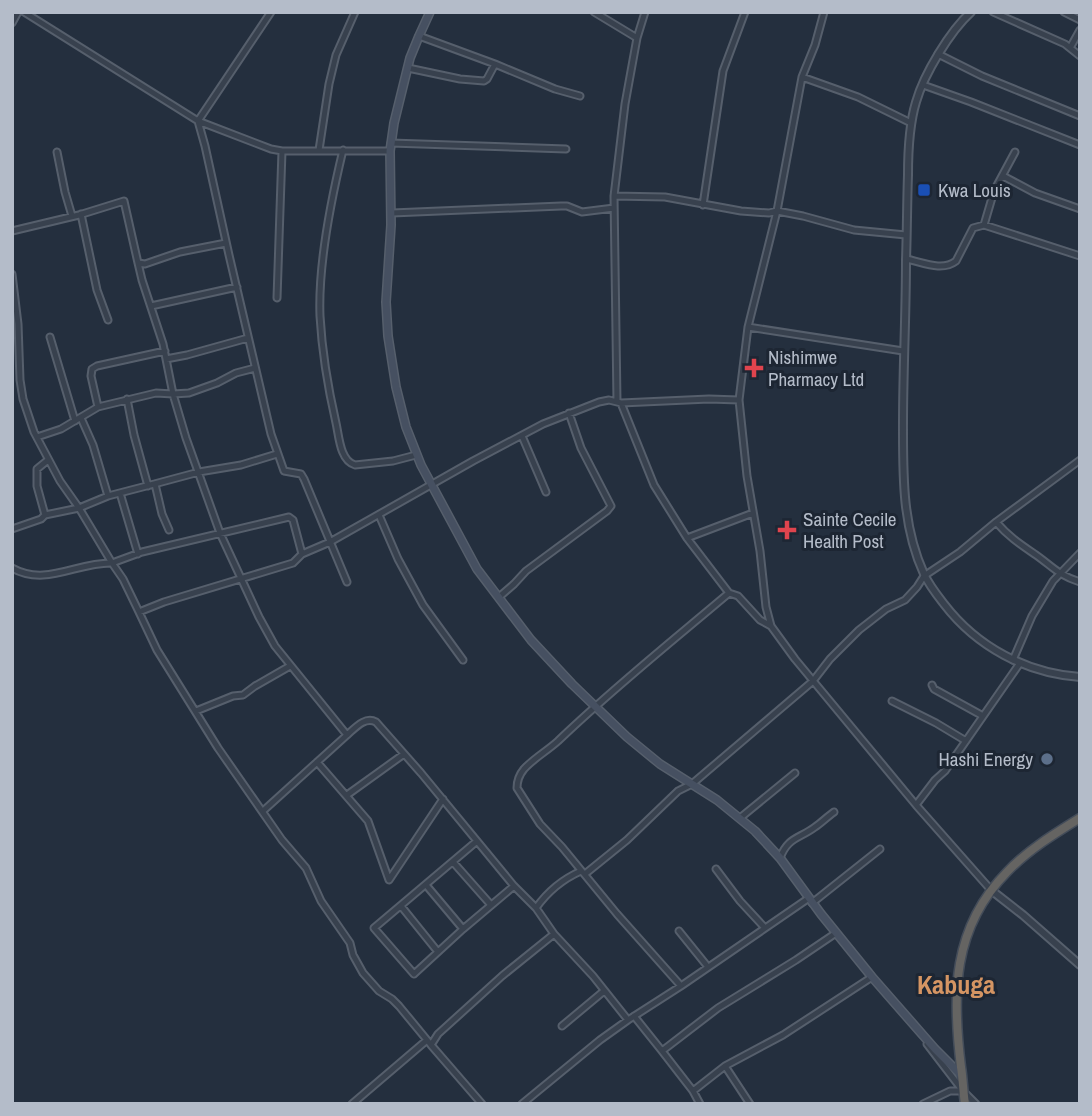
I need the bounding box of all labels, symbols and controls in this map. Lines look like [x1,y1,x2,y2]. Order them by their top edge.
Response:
place label: Kwa Louis [938,177,1011,203]
marker: Kwa Louis [916,182,932,198]
place label: Nishimwe Pharmacy Ltd [768,344,864,392]
marker: Nishimwe Pharmacy Ltd [746,360,762,376]
place label: Sainte Cecile Health Post [803,506,897,554]
marker: Sainte Cecile Health Post [777,520,797,540]
place label: Hashi Energy [939,746,1033,772]
marker: Hashi Energy [1039,751,1055,767]
district label: Kabuga [917,967,995,1002]

